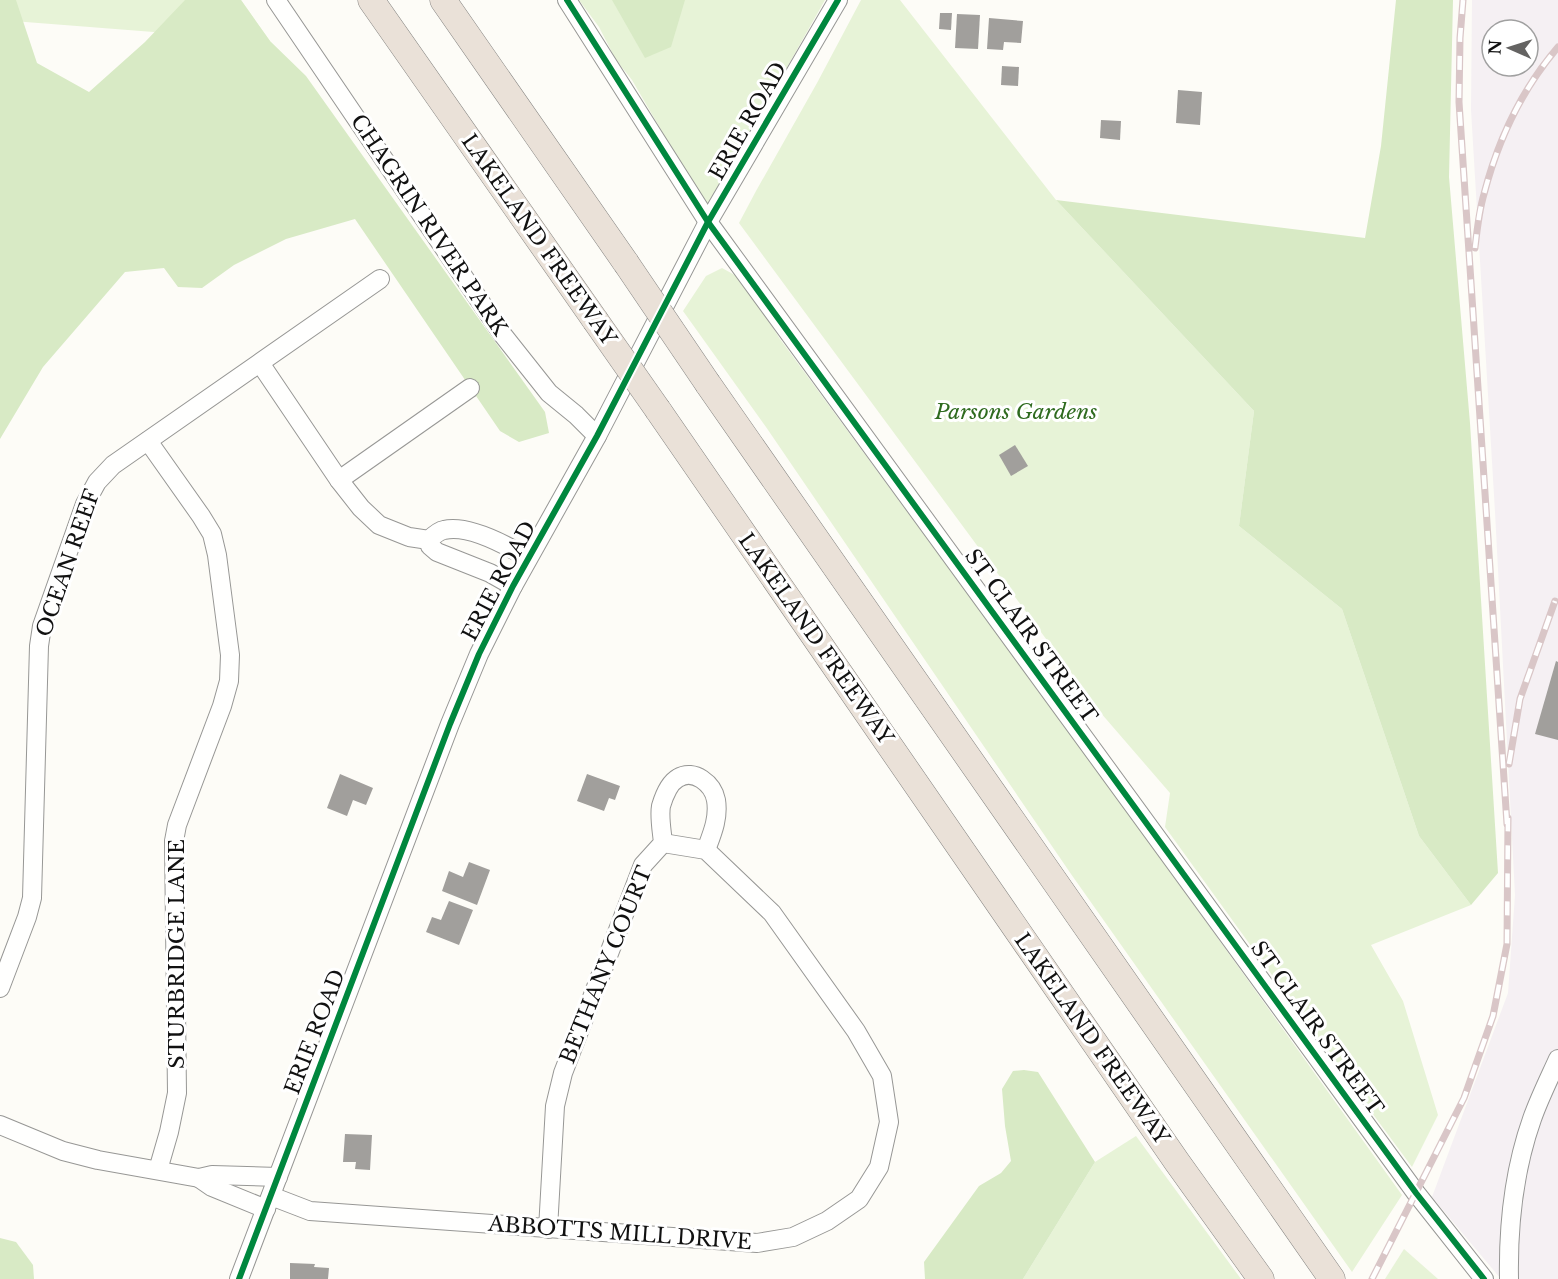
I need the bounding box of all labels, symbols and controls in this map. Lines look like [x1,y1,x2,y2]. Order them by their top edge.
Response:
north arrow [1480,18,1540,78]
text: N [1485,39,1505,55]
street label: ERIE ROAD [704,57,792,185]
street label: CHAGRIN RIVER PARK [345,109,513,341]
street label: LAKELAND FREEWAY [456,129,622,351]
park label: Parsons Gardens [934,399,1097,425]
street label: OCEAN REEF [31,486,105,640]
street label: ERIE ROAD [457,517,541,645]
street label: LAKELAND FREEWAY [733,528,899,750]
street label: ST CLAIR STREET [959,544,1103,728]
street label: STURBRIDGE LANE [164,839,190,1069]
street label: BETHANY COURT [554,862,658,1068]
street label: LAKELAND FREEWAY [1009,928,1175,1150]
street label: ST CLAIR STREET [1245,936,1389,1120]
street label: ERIE ROAD [279,966,351,1098]
street label: ABBOTTS MILL DRIVE [486,1211,753,1255]

